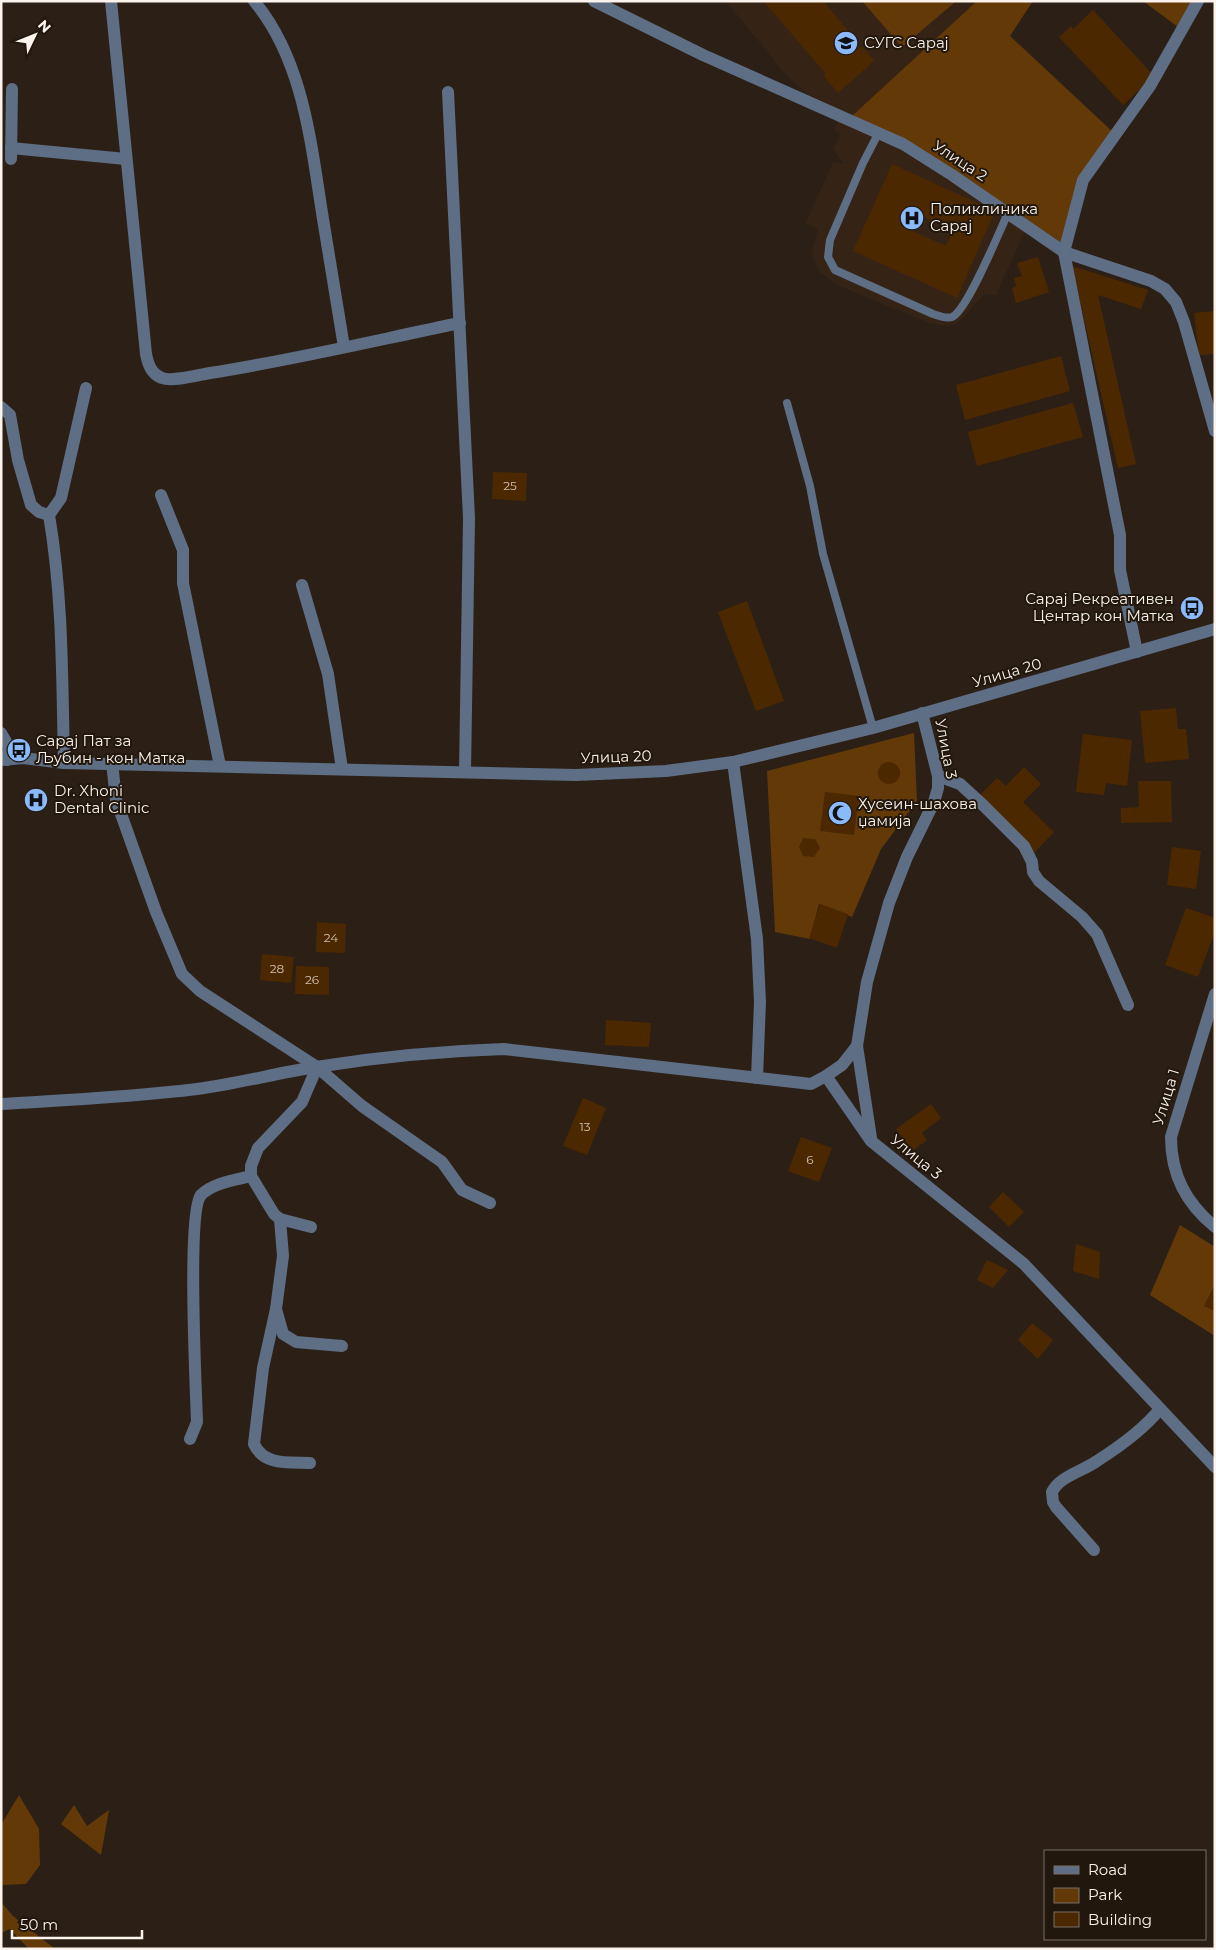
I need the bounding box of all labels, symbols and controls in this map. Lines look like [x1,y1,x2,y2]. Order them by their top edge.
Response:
north arrow [10,10,60,60]
text: N [34,16,55,36]
school or university icon: СУГС Сарај [833,30,859,56]
place label: СУГС Сарај [864,33,949,52]
street label: Улица 2 [930,136,991,185]
place label: Поликлиника Сарај [930,199,1038,235]
hospital icon: Поликлиника Сарај [899,205,925,231]
house number: 25 [503,478,517,493]
place label: Сарај Рекреативен Центар кон Матка [1025,589,1174,625]
bus stop icon: Сарај Рекреативен Центар кон Матка [1179,595,1205,621]
street label: Улица 20 [970,654,1044,691]
street label: Улица 3 [931,717,962,781]
place label: Сарај Пат за Љубин - кон Матка [36,731,185,767]
bus stop icon: Сарај Пат за Љубин - кон Матка [6,737,32,763]
street label: Улица 20 [580,746,652,767]
place label: Dr. Xhoni Dental Clinic [54,781,150,817]
hospital icon: Dr. Xhoni Dental Clinic [23,787,49,813]
place label: Хусеин-шахова џамија [858,794,977,830]
mosque icon: Хусеин-шахова џамија [827,800,853,826]
house number: 24 [324,930,338,945]
house number: 28 [270,961,285,976]
house number: 26 [305,972,319,987]
street label: Улица 1 [1148,1066,1183,1127]
house number: 13 [579,1119,591,1134]
street label: Улица 3 [887,1130,946,1183]
house number: 6 [806,1152,814,1167]
legend [1044,1850,1206,1940]
text: Road [1088,1860,1127,1879]
text: Park [1088,1885,1122,1904]
scale bar [12,1908,142,1940]
text: Building [1088,1910,1152,1929]
text: 50 m [20,1915,58,1934]

